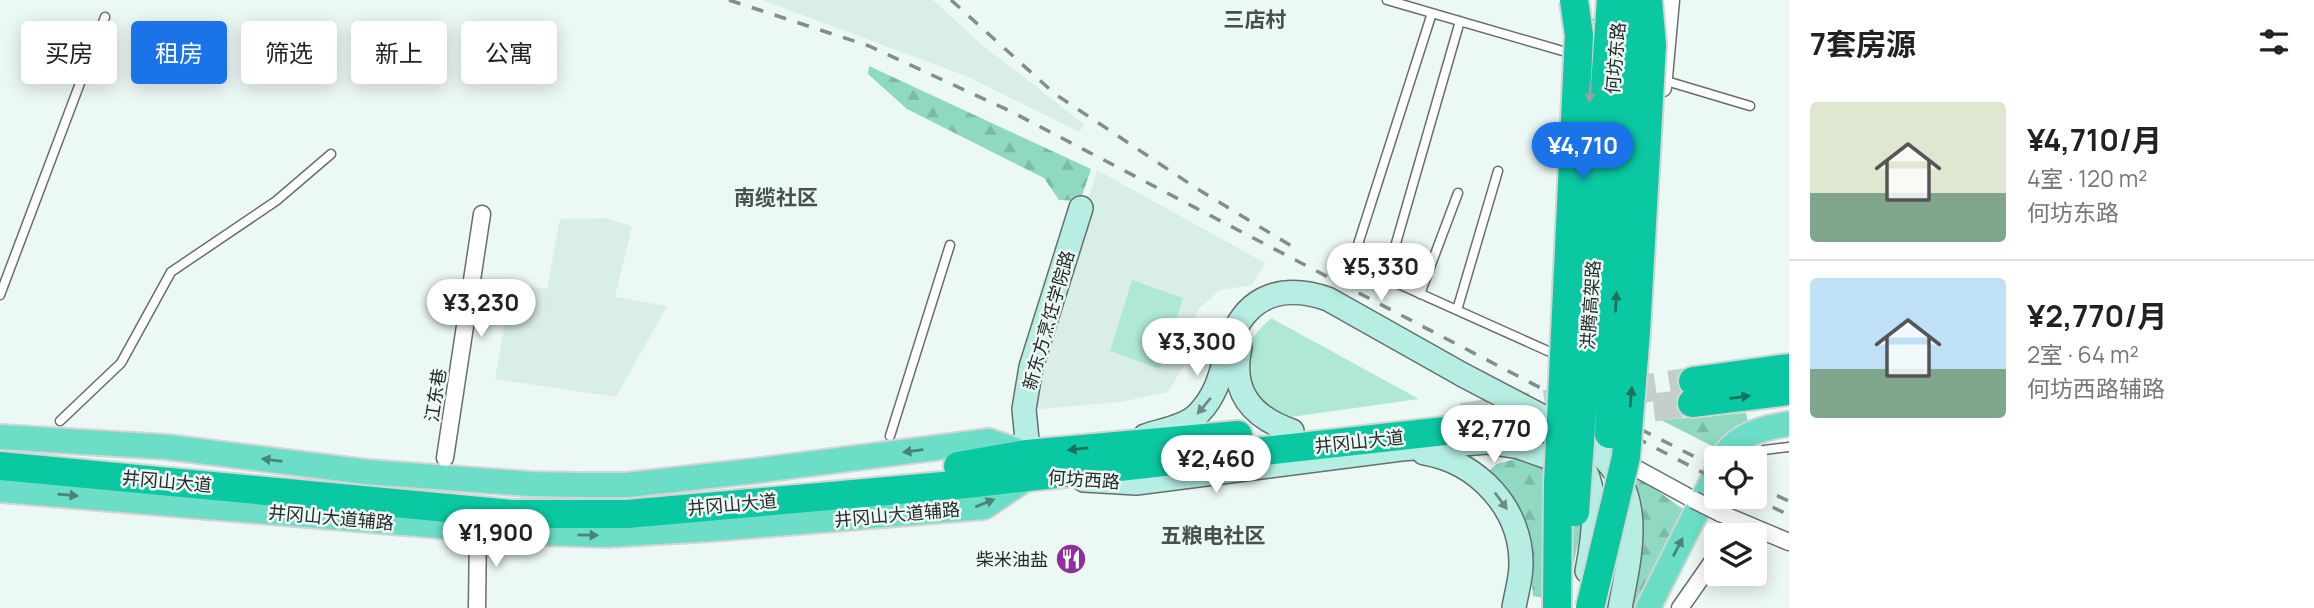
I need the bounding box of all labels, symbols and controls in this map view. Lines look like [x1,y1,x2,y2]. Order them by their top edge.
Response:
district label: 三店村 [1224,5,1287,33]
chip: 买房 [21,21,117,84]
chip: 租房 [131,21,227,84]
chip: 筛选 [241,21,337,84]
chip: 新上 [351,21,447,84]
chip: 公寓 [461,21,557,84]
street label: 何坊东路 [1600,21,1630,95]
text: 7套房源 [1810,23,1916,64]
icon: filters [2255,23,2293,61]
one-way arrow [1585,81,1596,103]
text: ¥4,710/月 [2027,119,2162,160]
pin: ¥4,710 [1526,122,1640,182]
text: ¥4,710 [1548,129,1618,161]
icon: home [1866,130,1950,214]
text: 4室 · 120 m² [2027,162,2147,194]
district label: 南缆社区 [734,183,818,211]
text: 何坊东路 [2027,196,2119,228]
pin: ¥5,330 [1324,244,1438,303]
street label: 新东方烹饪学院路 [1017,247,1079,393]
text: ¥5,330 [1343,250,1419,282]
street label: 洪腾高架路 [1575,259,1605,351]
pin: ¥3,230 [424,280,538,339]
text: ¥3,230 [443,286,519,318]
one-way arrow [1611,291,1622,313]
text: ¥2,770/月 [2027,295,2167,336]
icon: home [1866,306,1950,390]
pin: ¥3,300 [1140,318,1254,378]
text: ¥3,300 [1158,325,1236,357]
text: 2室 · 64 m² [2027,338,2139,370]
street label: 江东巷 [419,366,451,424]
text: 何坊西路辅路 [2027,372,2165,404]
one-way arrow [1626,386,1637,408]
one-way arrow [1729,391,1751,402]
one-way arrow [1197,397,1212,415]
pin: ¥2,770 [1437,406,1551,465]
text: ¥2,770 [1457,412,1531,444]
street label: 井冈山大道 [1313,424,1405,458]
pin: ¥2,460 [1159,435,1273,495]
text: ¥2,460 [1177,442,1255,474]
one-way arrow [1067,444,1089,455]
one-way arrow [902,445,924,456]
map controls [1704,446,1767,586]
button: locate [1704,446,1767,509]
one-way arrow [261,455,283,466]
street label: 井冈山大道 [121,465,213,497]
street label: 何坊西路 [1047,465,1121,493]
street label: 井冈山大道 [686,488,778,520]
one-way arrow [57,490,79,501]
one-way arrow [1493,492,1507,510]
street label: 井冈山大道辅路 [833,497,961,531]
one-way arrow [975,498,996,509]
street label: 井冈山大道辅路 [267,500,395,534]
pin: ¥1,900 [439,510,553,569]
text: ¥1,900 [459,516,533,548]
district label: 五粮电社区 [1161,521,1266,549]
button: layers [1704,523,1767,586]
one-way arrow [577,529,599,541]
one-way arrow [1673,537,1684,557]
restaurant icon: 柴米油盐 [1054,542,1088,576]
place label: 柴米油盐 [976,547,1048,571]

